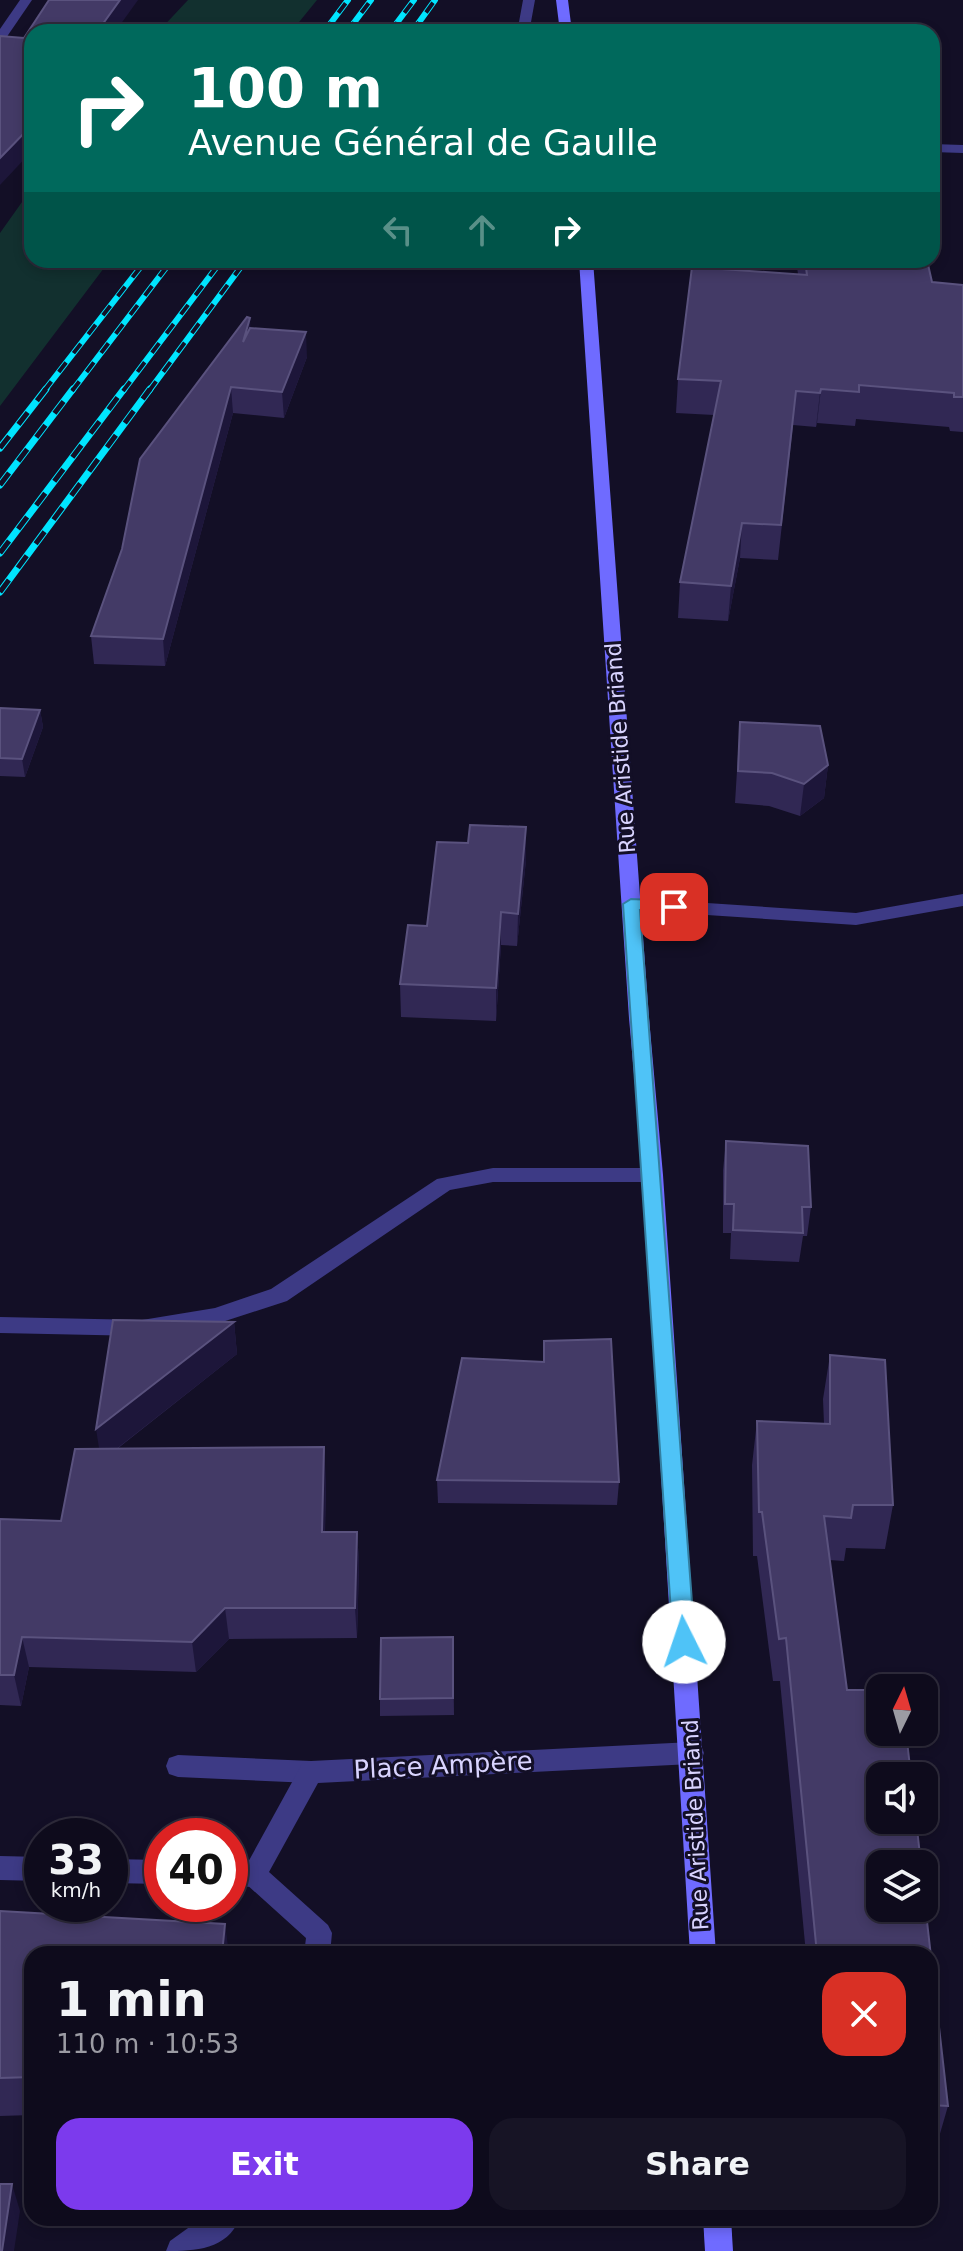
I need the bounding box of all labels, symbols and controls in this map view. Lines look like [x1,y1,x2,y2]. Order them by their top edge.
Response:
text: 100 m [188,55,383,120]
icon: right [56,56,160,160]
text: Avenue Général de Gaulle [188,122,658,163]
icon: left [376,208,420,252]
icon: ahead [460,208,504,252]
icon: right [544,208,588,252]
street label: Rue Aristide Briand [601,642,640,854]
pin [640,873,708,941]
icon: arrive [652,885,696,929]
position arrow [642,1600,726,1684]
north arrow [866,1674,938,1746]
map controls [866,1674,938,1922]
street label: Rue Aristide Briand [677,1719,714,1931]
street label: Place Ampère [353,1745,533,1785]
button: sound [866,1762,938,1834]
speed limit sign: 40 [144,1818,248,1922]
text: 33 [48,1837,104,1883]
button: layers [866,1850,938,1922]
text: km/h [51,1878,101,1902]
text: 1 min [56,1971,207,2027]
button: close [822,1972,906,2056]
text: 110 m · 10:53 [56,2029,239,2059]
button: Exit [56,2118,473,2210]
button: Share [489,2118,906,2210]

